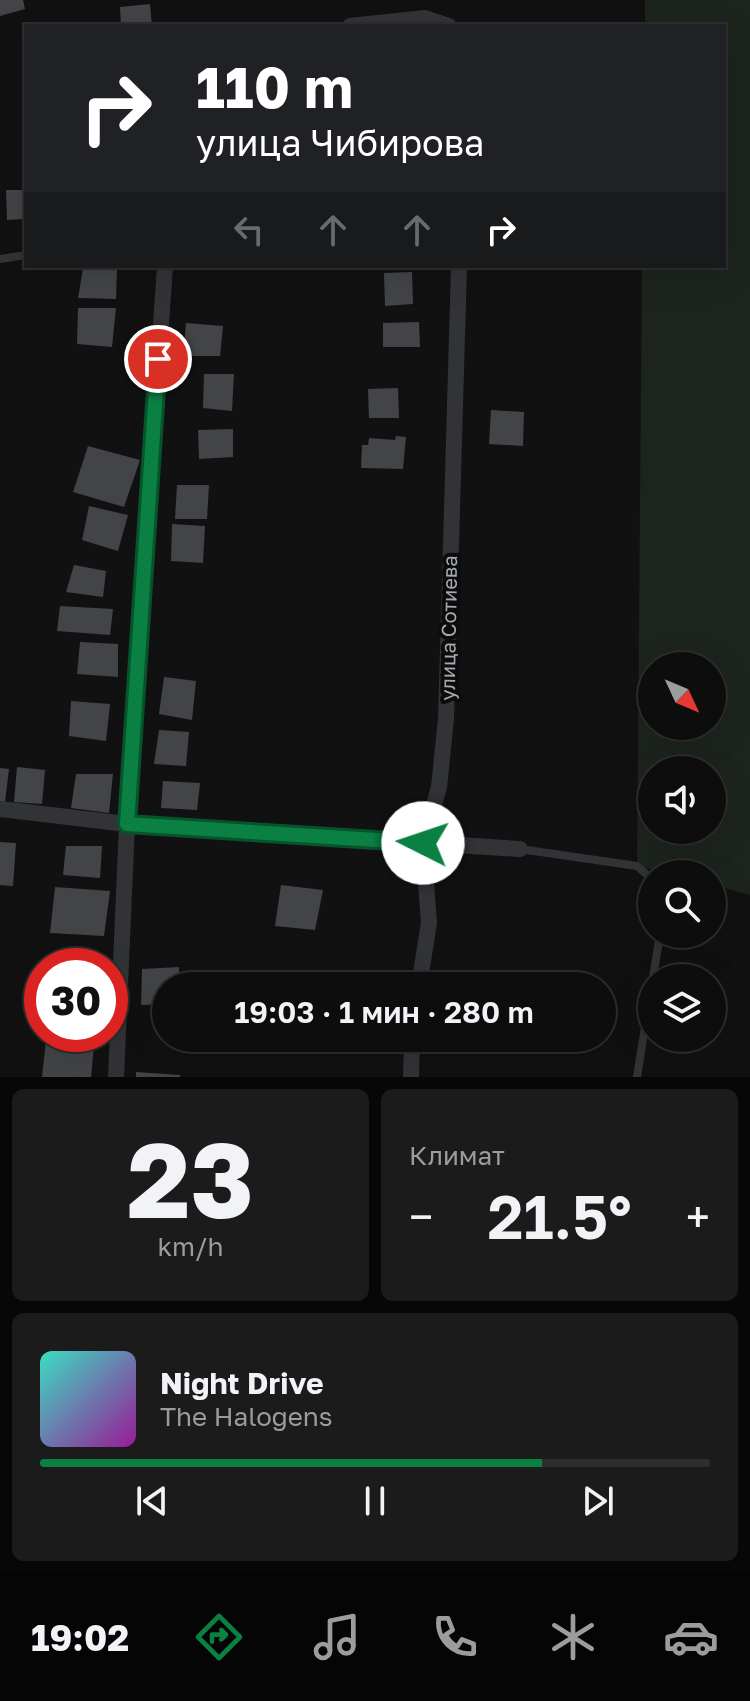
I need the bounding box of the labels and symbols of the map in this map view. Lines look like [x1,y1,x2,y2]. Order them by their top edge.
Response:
pin [124,325,192,393]
street label: улица Сотиева [435,555,461,701]
north arrow [638,652,726,740]
position arrow [381,801,465,885]
speed limit sign: 30 [24,948,128,1052]

